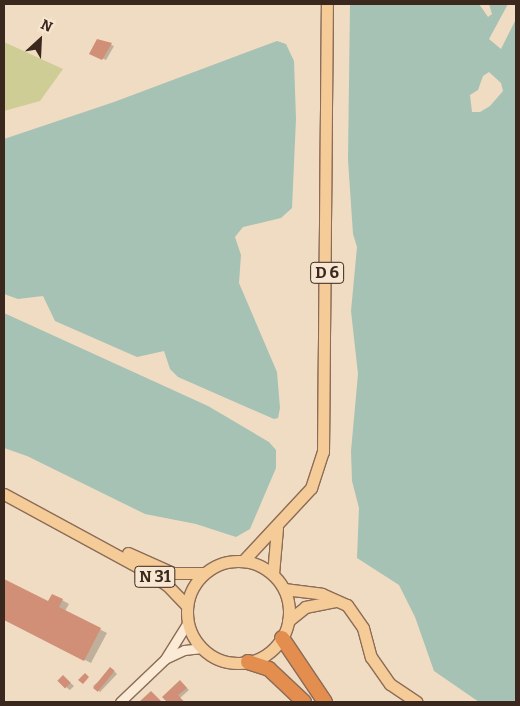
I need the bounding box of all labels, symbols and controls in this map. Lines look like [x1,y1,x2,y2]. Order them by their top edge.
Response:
north arrow [15,15,65,65]
text: N [38,16,55,36]
road number: D 6 [310,260,344,286]
road number: N 31 [134,564,176,590]

